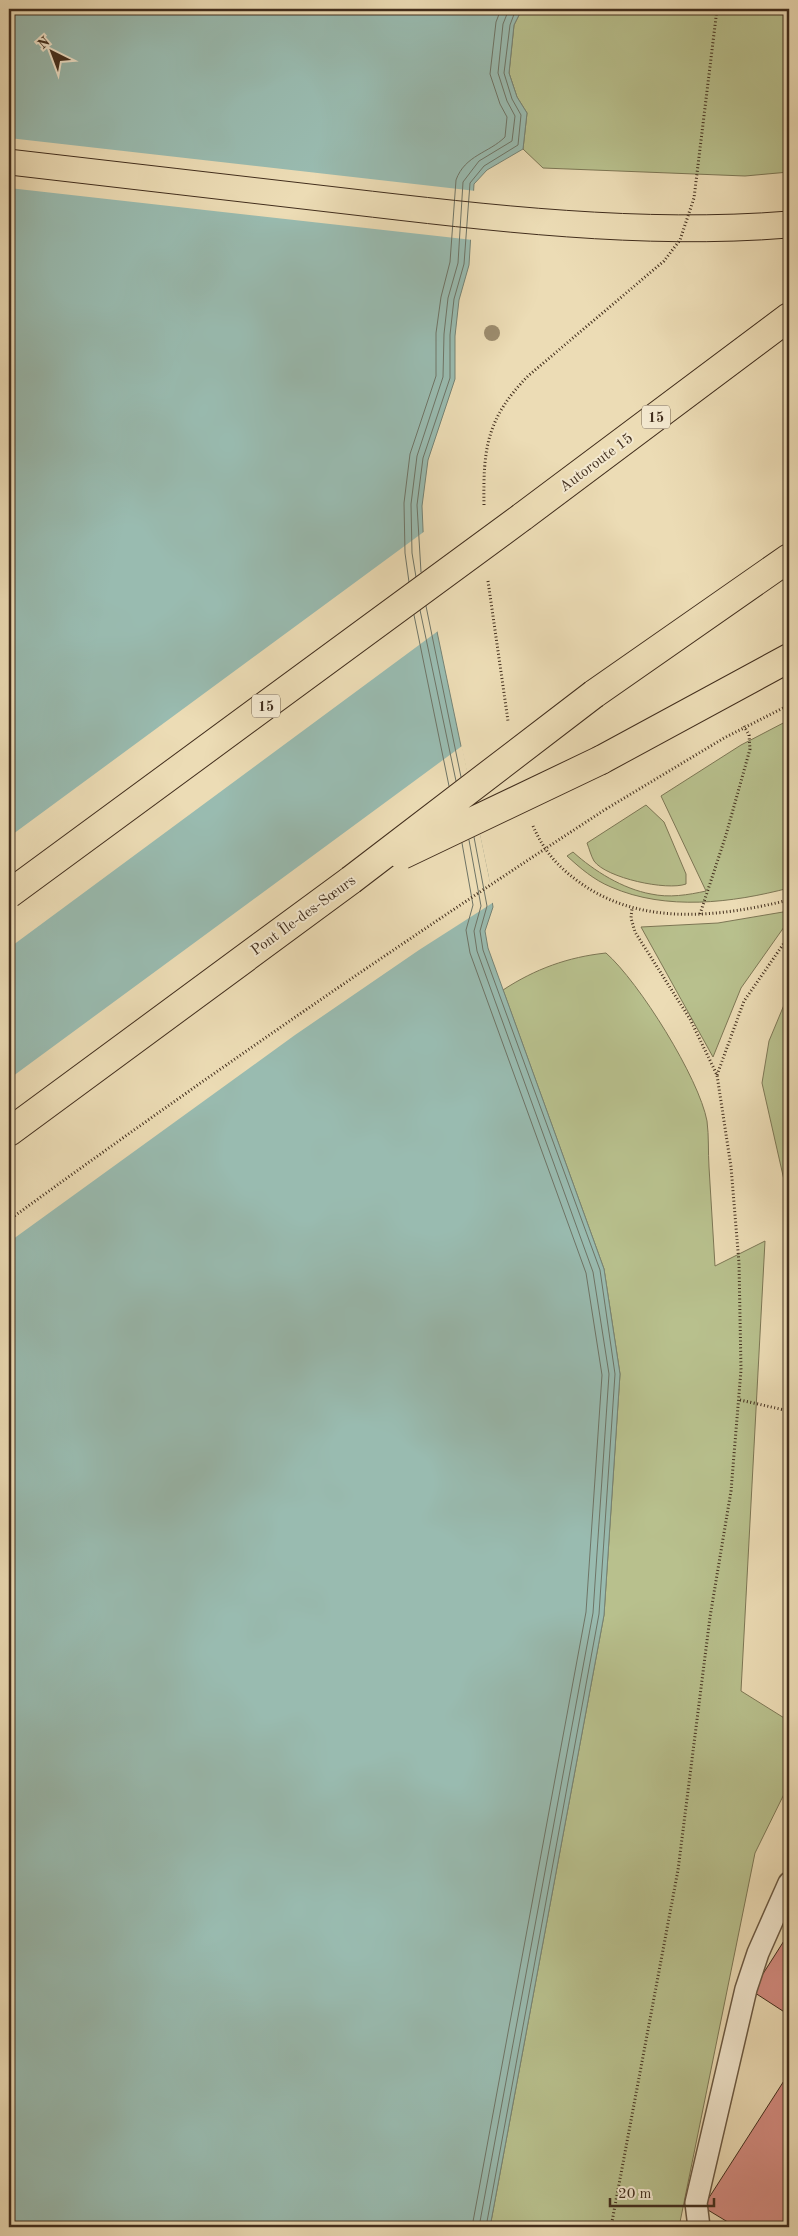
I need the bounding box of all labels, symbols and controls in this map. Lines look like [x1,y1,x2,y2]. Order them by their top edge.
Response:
north arrow [28,28,78,78]
text: N [35,34,53,52]
road number: 15 [642,406,670,428]
street label: Autoroute 15 [557,431,636,496]
road number: 15 [252,694,280,718]
street label: Pont Île-des-Sœurs [247,871,359,959]
scale bar [610,2176,714,2208]
text: 20 m [618,2187,652,2202]

